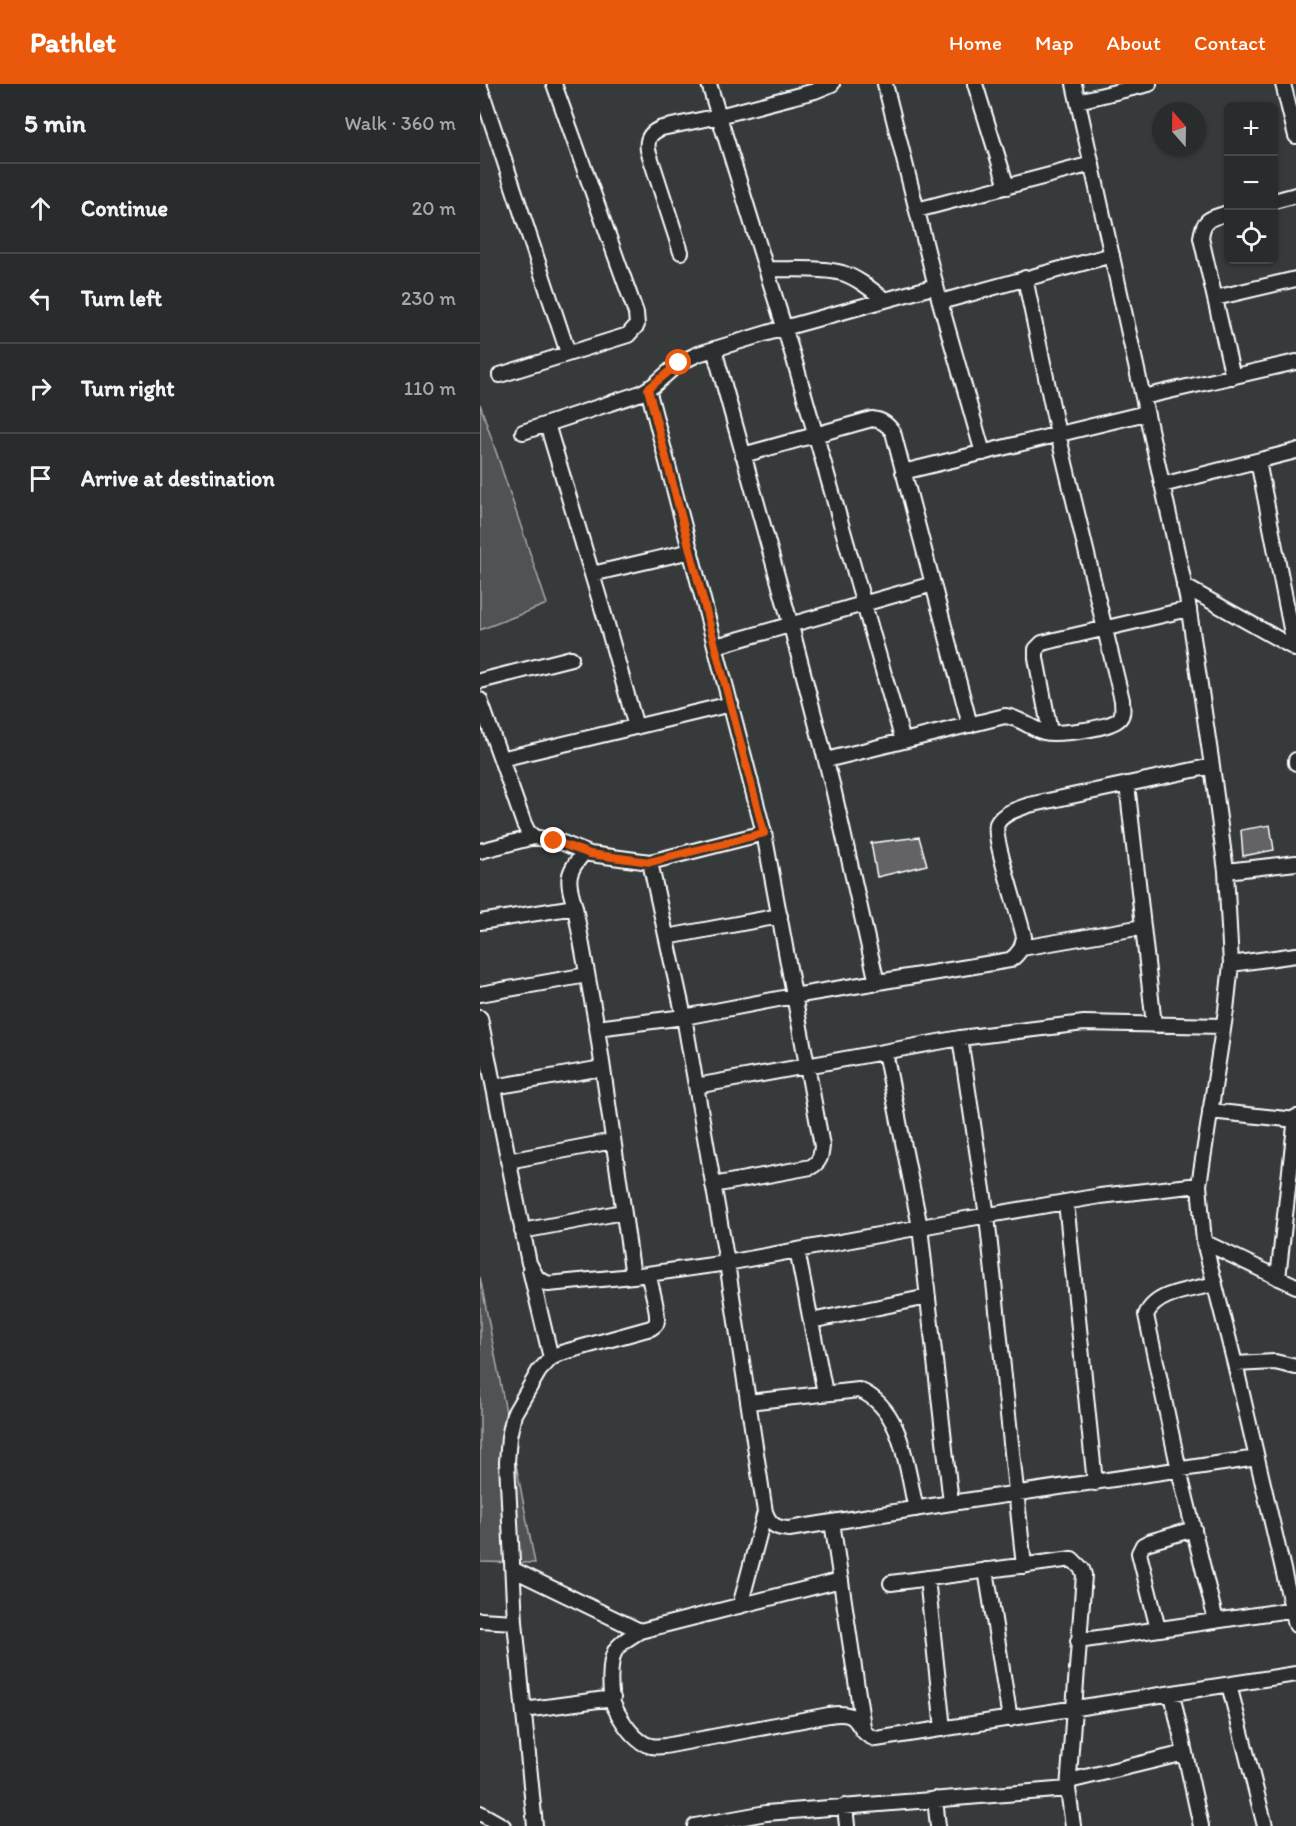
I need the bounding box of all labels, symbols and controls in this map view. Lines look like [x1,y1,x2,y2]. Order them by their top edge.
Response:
text: Pathlet [30,25,116,59]
text: Home [949,30,1002,55]
text: Map [1035,30,1074,55]
text: About [1107,30,1161,55]
text: Contact [1194,30,1266,55]
north arrow [1152,102,1206,156]
map controls [1224,102,1278,264]
button: + [1224,102,1278,156]
text: 5 min [24,107,86,139]
text: Walk · 360 m [344,111,456,135]
button: − [1224,156,1278,210]
icon: ahead [24,192,57,225]
text: Continue [81,195,168,222]
text: 20 m [412,196,456,220]
button: locate [1224,210,1278,264]
icon: left [24,282,57,315]
text: Turn left [81,285,162,312]
text: 230 m [401,286,456,310]
route start [665,349,691,375]
icon: right [24,372,57,405]
text: Turn right [81,375,175,402]
text: 110 m [404,376,456,400]
icon: arrive [24,462,57,495]
text: Arrive at destination [81,465,275,492]
route end [540,827,566,853]

